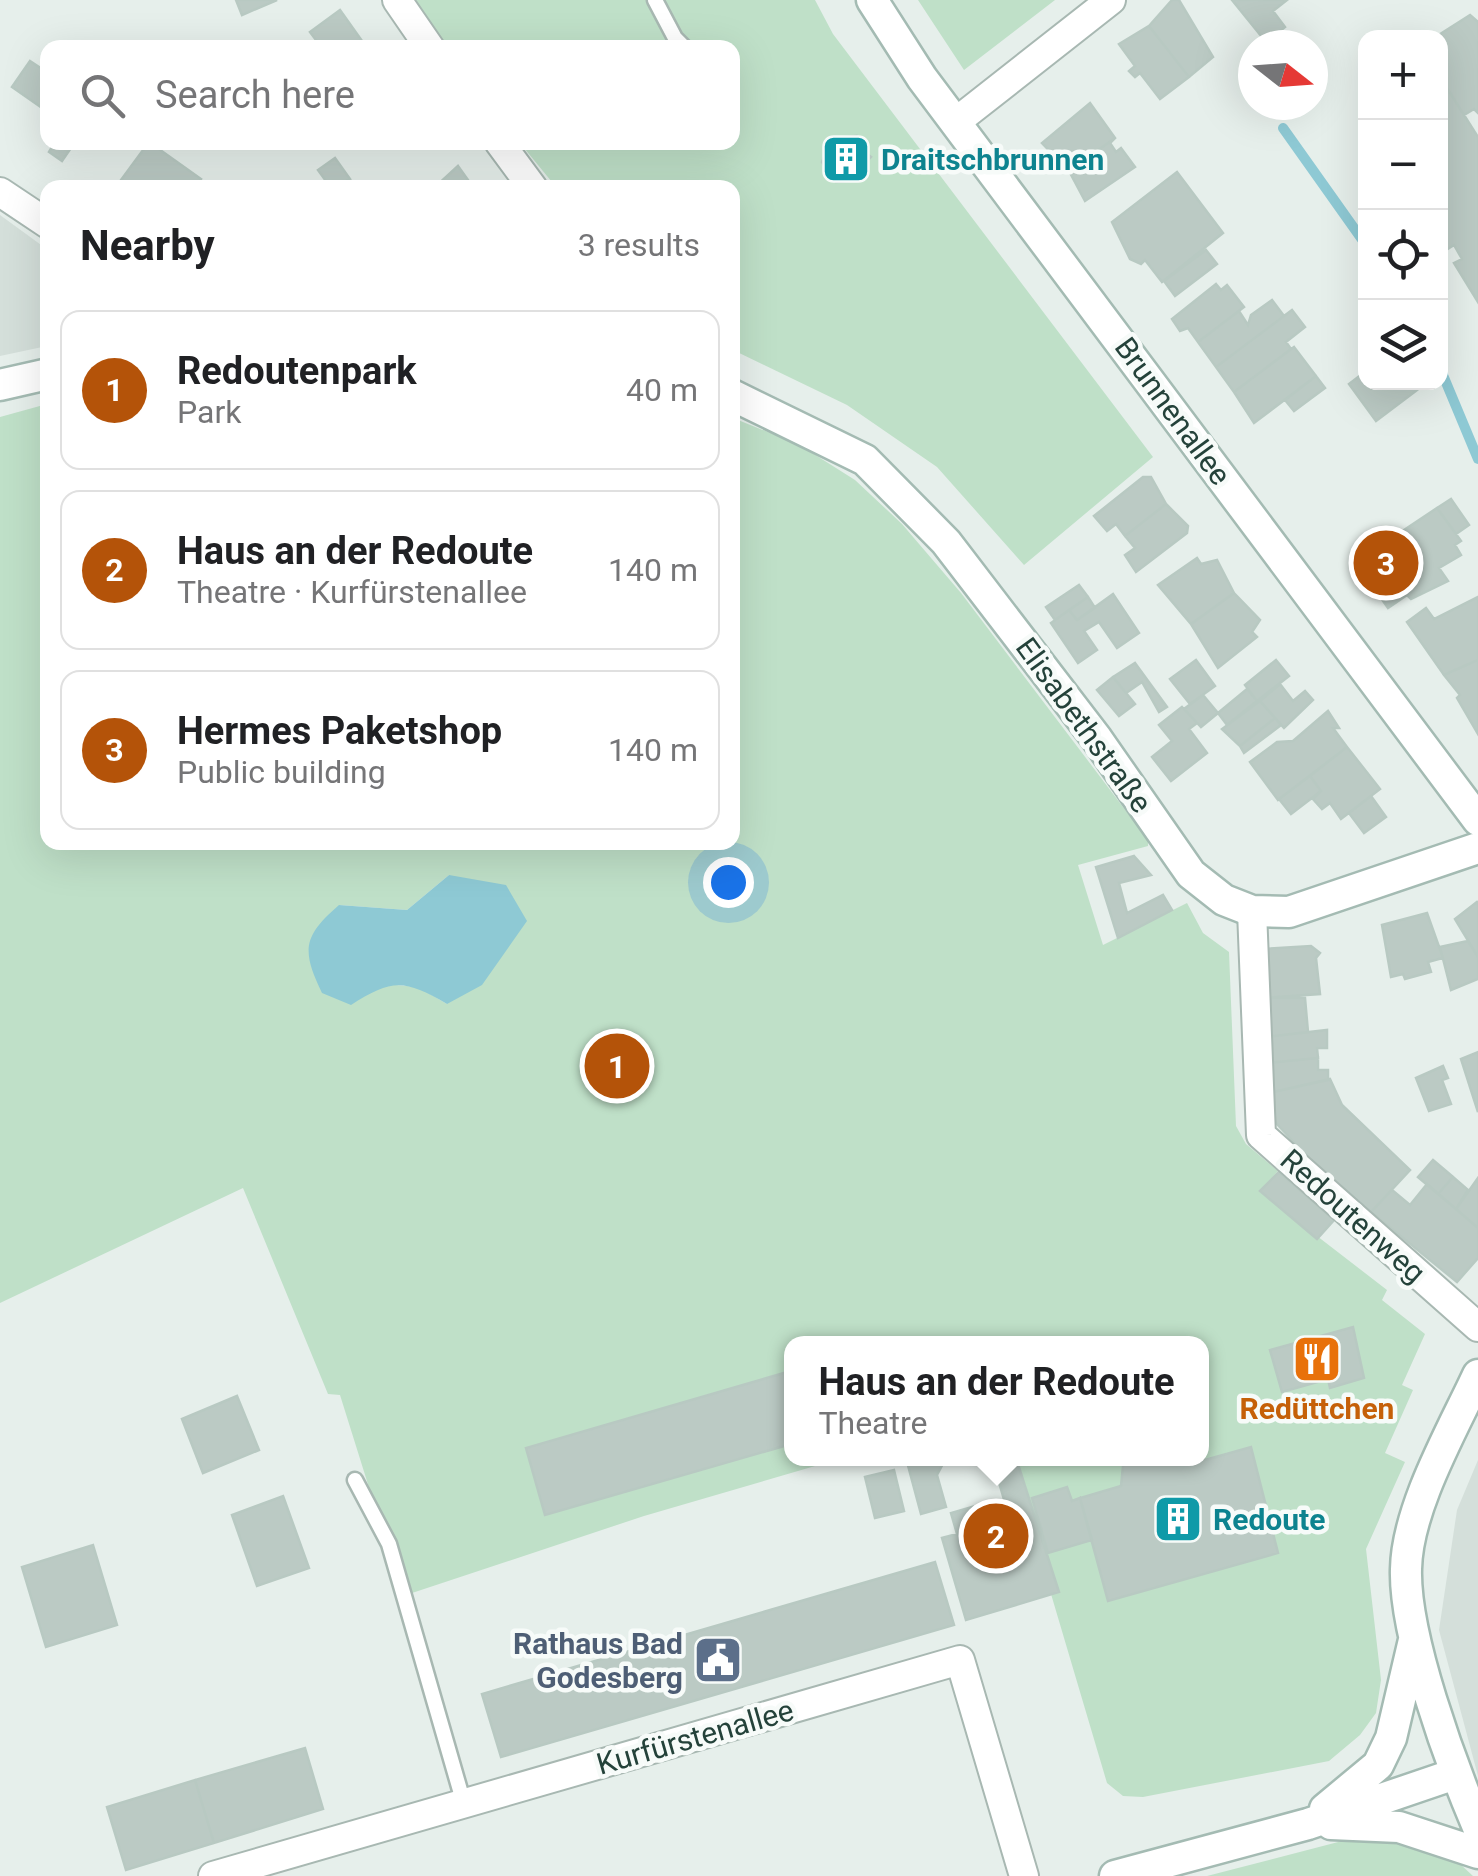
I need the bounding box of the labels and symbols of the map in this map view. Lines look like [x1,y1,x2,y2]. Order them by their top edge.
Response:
north arrow [1238,30,1328,120]
building icon: Draitschbrunnen [820,133,872,185]
place label: Draitschbrunnen [881,142,1104,177]
street label: Brunnenallee [1108,330,1238,492]
pin: 3 [1354,526,1418,600]
street label: Elisabethstraße [1009,631,1159,819]
your location [703,857,754,908]
pin: 1 [584,1028,650,1104]
street label: Redoutenweg [1273,1142,1433,1290]
restaurant icon: Redüttchen [1291,1333,1343,1385]
place label: Redüttchen [1240,1391,1394,1426]
building icon: Redoute [1152,1493,1204,1545]
pin: 2 [964,1498,1028,1574]
place label: Redoute [1213,1502,1325,1537]
place label: Rathaus Bad Godesberg [513,1626,683,1695]
public building icon: Rathaus Bad Godesberg [692,1634,744,1686]
street label: Kurfürstenallee [593,1692,797,1782]

